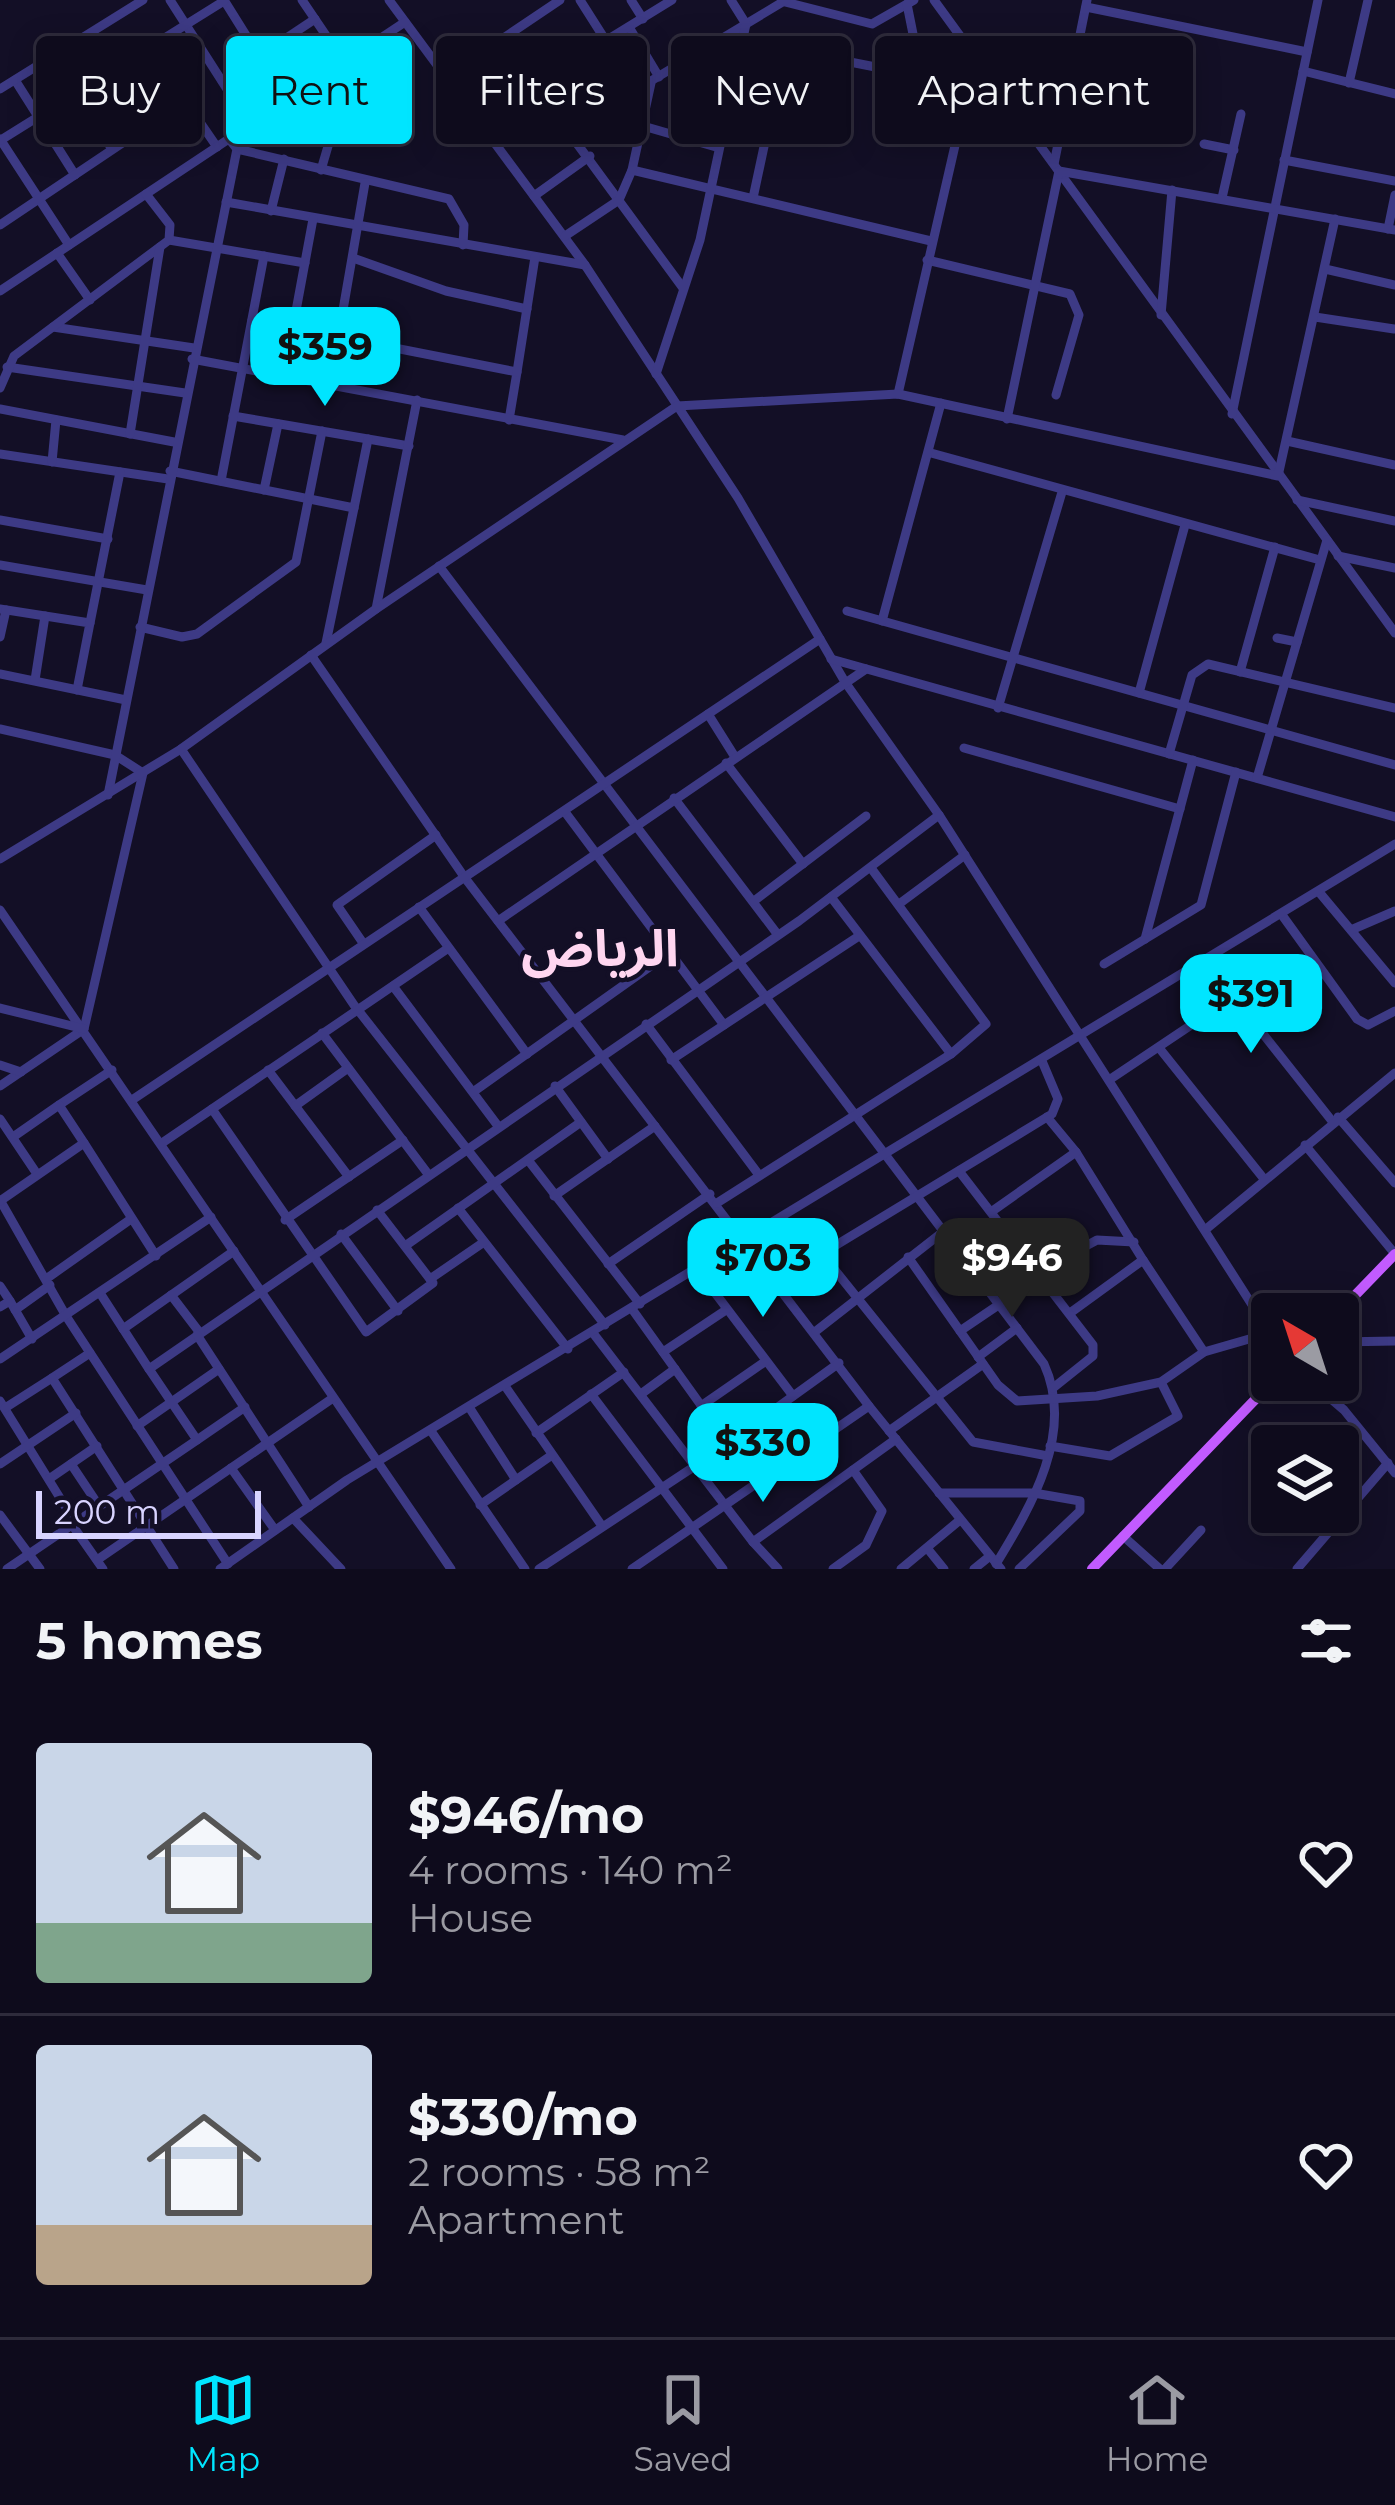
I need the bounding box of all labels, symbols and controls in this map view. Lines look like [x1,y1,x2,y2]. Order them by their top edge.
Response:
chip: Buy [36,36,202,144]
chip: Rent [226,36,412,144]
chip: Filters [436,36,647,144]
chip: New [671,36,851,144]
chip: Apartment [875,36,1193,144]
pin: $359 [254,307,396,409]
text: $359 [277,322,373,370]
district label: الرياض [521,917,679,979]
pin: $391 [1180,954,1322,1056]
text: $391 [1207,969,1295,1017]
pin: $703 [692,1218,834,1320]
pin: $946 [941,1218,1083,1320]
text: $703 [714,1233,812,1281]
text: $946 [961,1233,1063,1281]
north arrow [1251,1293,1359,1401]
map controls [1251,1293,1359,1533]
pin: $330 [692,1403,834,1505]
text: $330 [714,1418,812,1466]
button: layers [1251,1425,1359,1533]
scale bar [36,1485,261,1538]
text: 200 m [54,1492,160,1532]
icon: filters [1293,1608,1359,1674]
text: 5 homes [36,1610,263,1672]
text: $946/mo [408,1784,645,1846]
icon: home [132,1791,276,1935]
icon: heart [1293,1830,1359,1896]
text: 4 rooms · 140 m² [408,1846,733,1894]
text: House [408,1894,533,1942]
text: $330/mo [408,2086,638,2148]
icon: home [132,2093,276,2237]
icon: heart [1293,2132,1359,2198]
text: 2 rooms · 58 m² [408,2148,710,2196]
text: Apartment [408,2196,624,2244]
tab: Map [187,2367,260,2479]
tab: Saved [633,2367,733,2479]
tab: Home [1106,2367,1208,2479]

